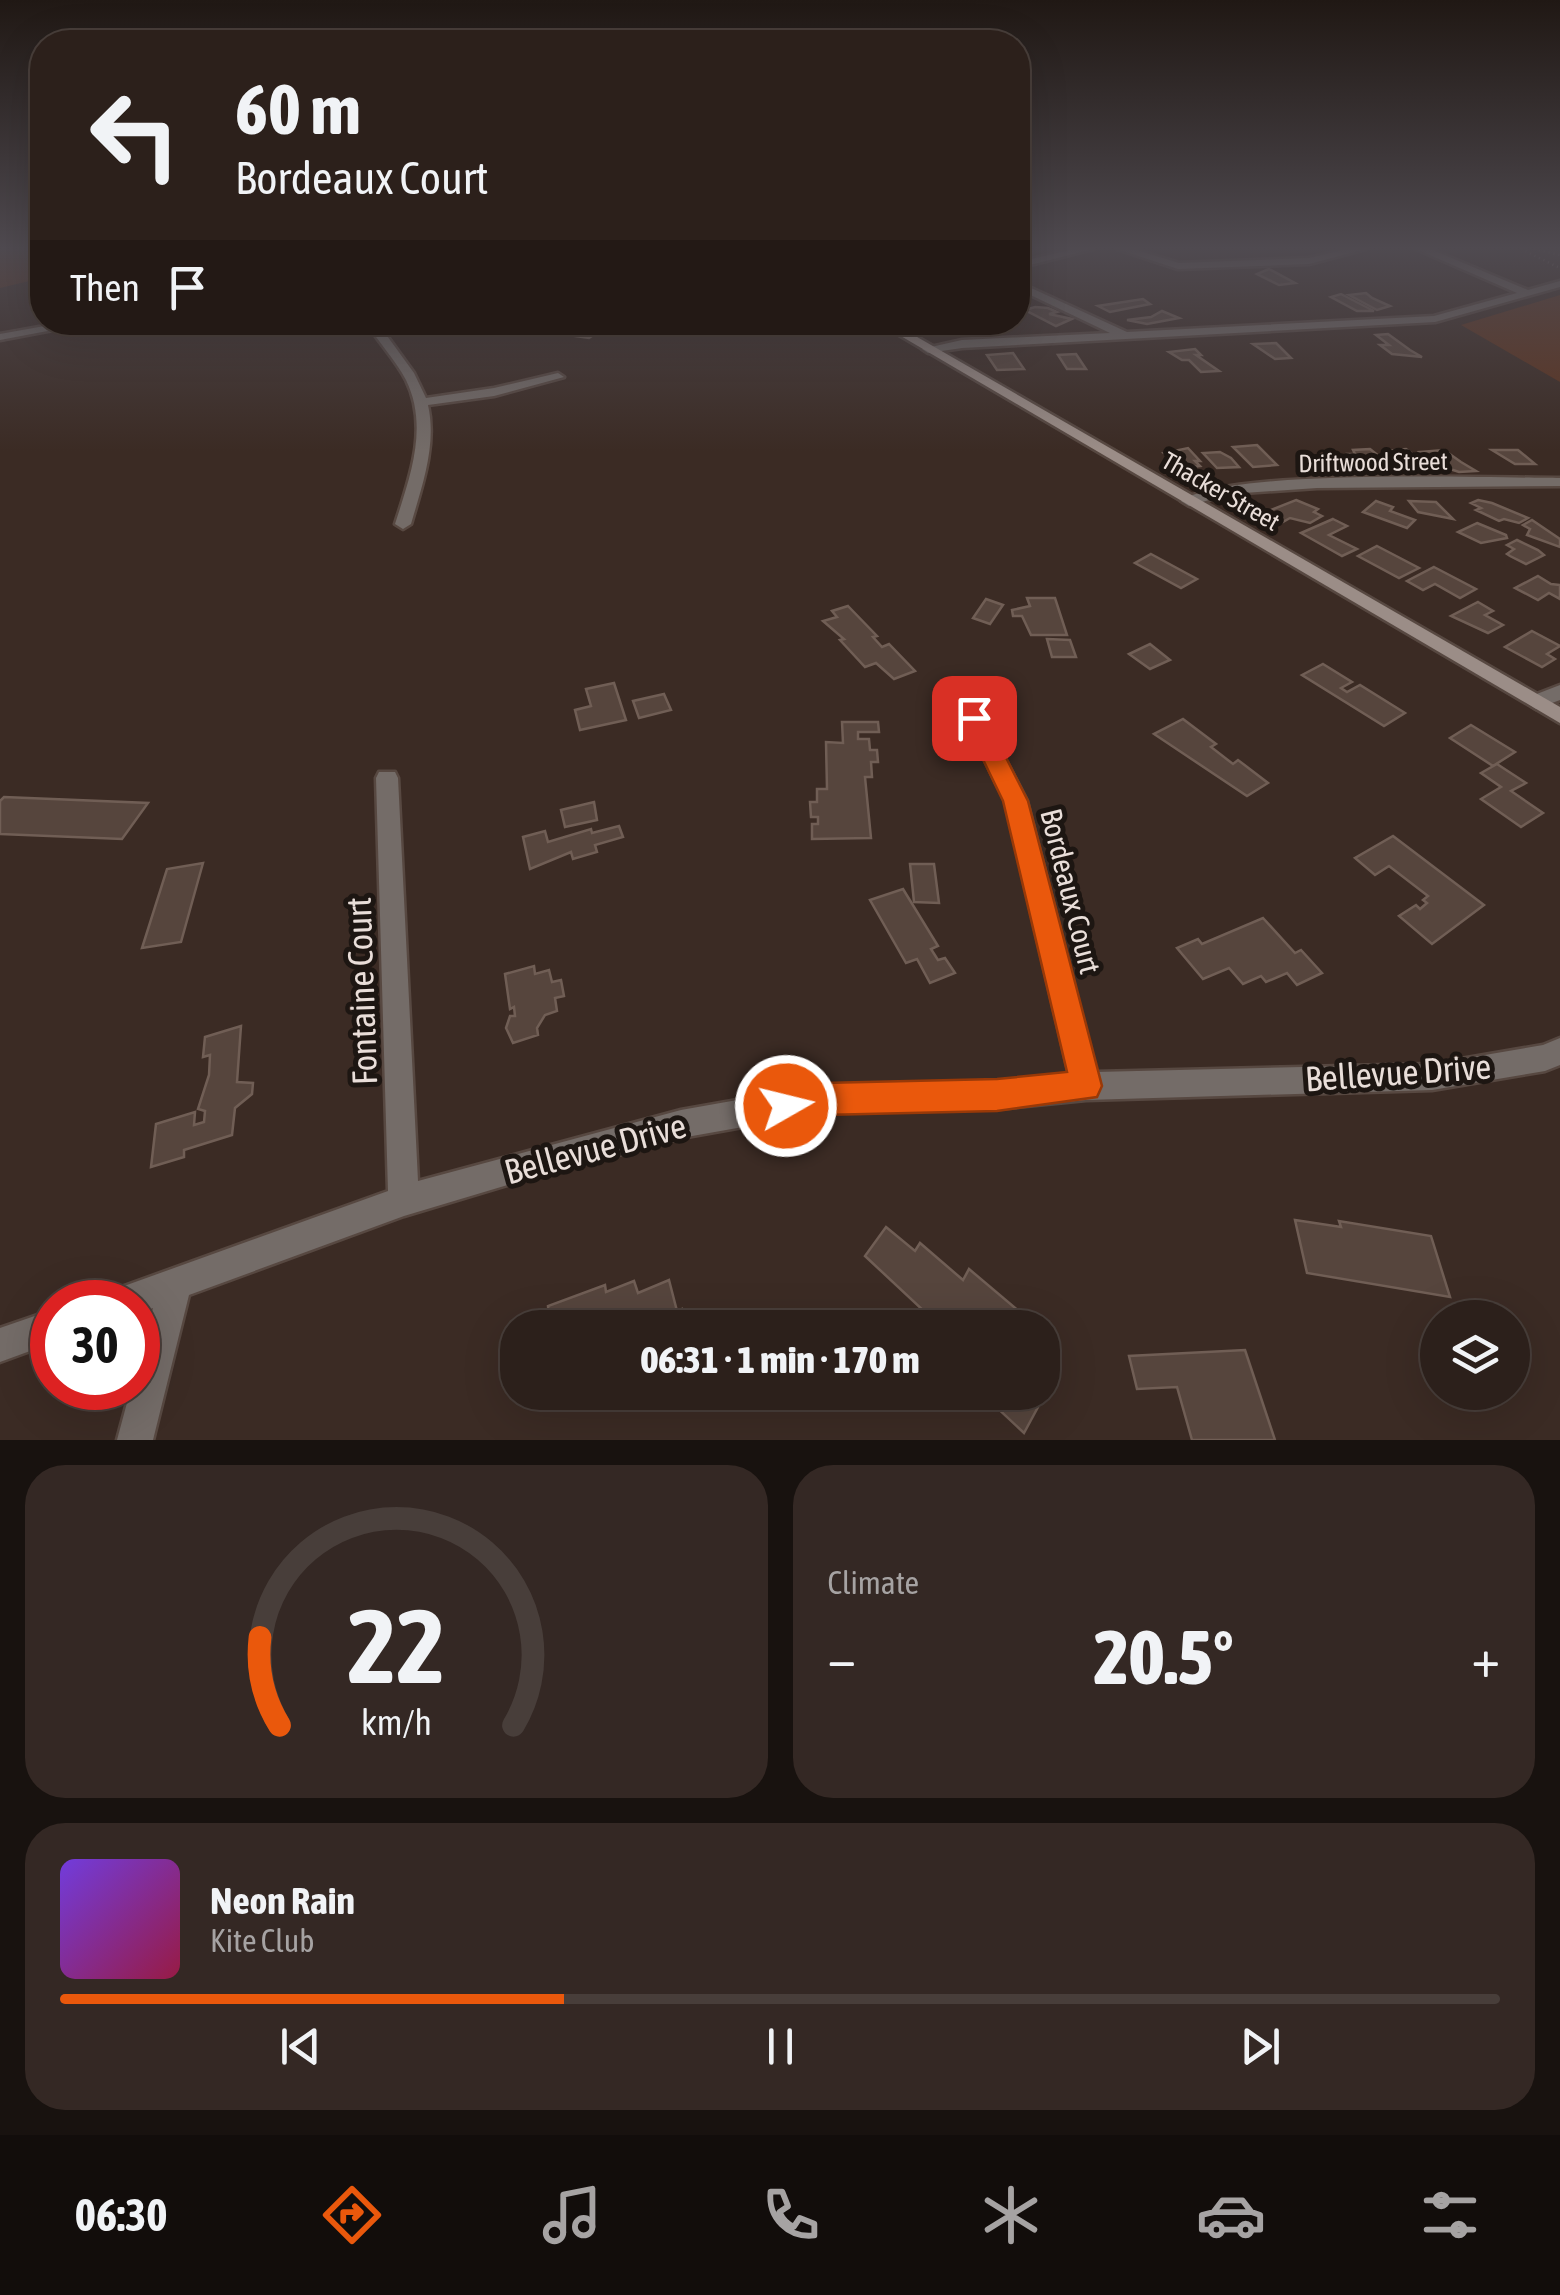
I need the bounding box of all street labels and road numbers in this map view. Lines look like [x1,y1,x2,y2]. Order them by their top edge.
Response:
street label: Thacker Street [1157,446,1285,536]
street label: Driftwood Street [1298,447,1448,477]
street label: Bordeaux Court [1034,805,1108,977]
street label: Fontaine Court [338,896,384,1086]
street label: Bellevue Drive [1304,1046,1492,1098]
street label: Bellevue Drive [500,1105,690,1191]

